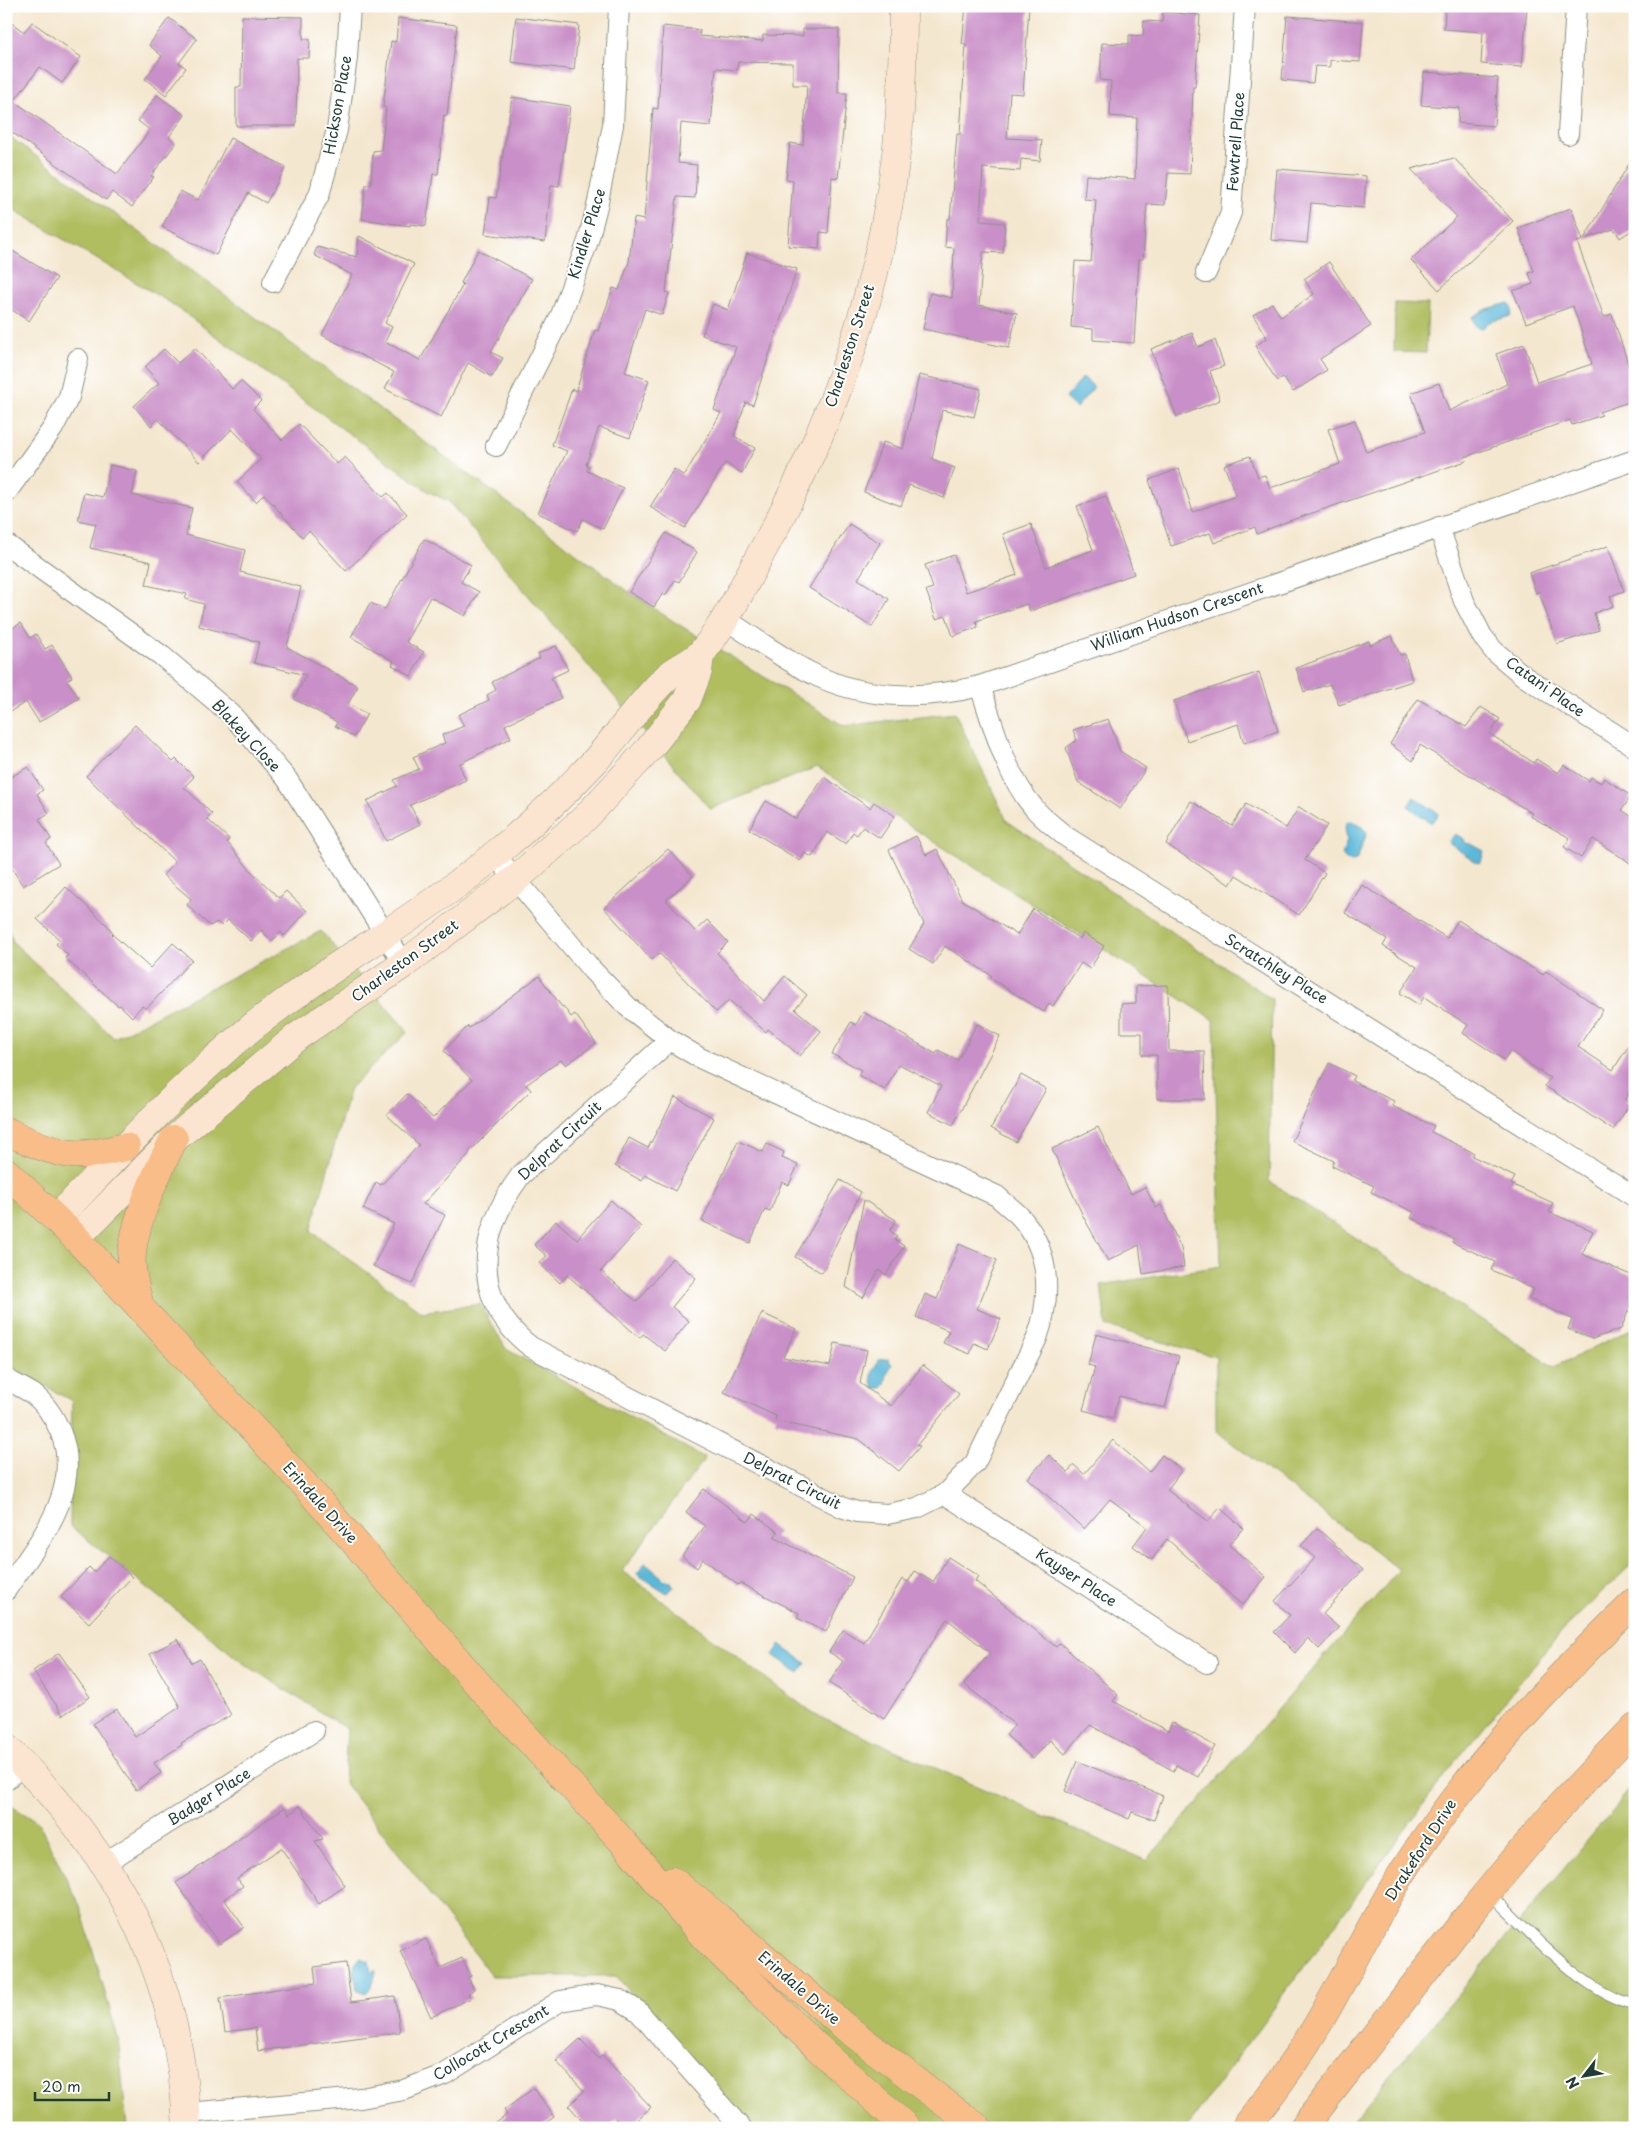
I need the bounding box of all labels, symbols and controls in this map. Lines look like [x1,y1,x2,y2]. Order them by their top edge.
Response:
street label: Hickson Place [317,53,357,156]
street label: Fewtrell Place [1220,91,1249,192]
street label: Kindler Place [561,186,610,281]
street label: Charleston Street [818,281,879,410]
street label: William Hudson Crescent [1087,575,1266,656]
street label: Catani Place [1502,650,1590,722]
street label: Blakey Close [207,694,287,776]
street label: Charleston Street [346,913,463,1007]
street label: Scratchley Place [1221,927,1333,1009]
street label: Delprat Circuit [512,1095,606,1185]
street label: Delprat Circuit [740,1445,846,1514]
street label: Erindale Drive [278,1456,364,1548]
street label: Kayser Place [1032,1542,1122,1612]
street label: Badger Place [162,1761,254,1830]
street label: Drakeford Drive [1378,1794,1461,1905]
street label: Erindale Drive [754,1945,846,2029]
street label: Collocott Crescent [428,1998,553,2085]
north arrow [1558,2052,1608,2102]
scale bar [35,2069,109,2101]
text: N [1561,2073,1584,2093]
text: 20 m [42,2074,81,2097]

